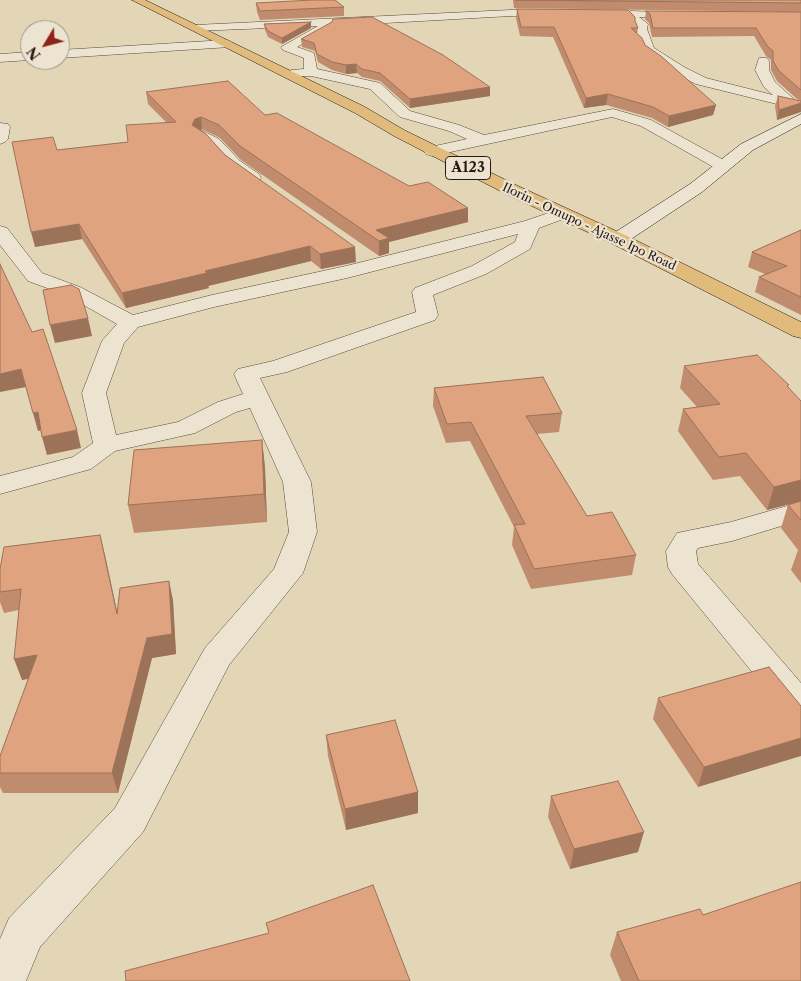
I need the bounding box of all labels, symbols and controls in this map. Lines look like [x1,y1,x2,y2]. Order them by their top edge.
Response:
north arrow [20,20,70,70]
text: N [23,43,45,64]
road number: A123 [446,156,490,180]
street label: Ilorin - Omupo - Ajasse Ipo Road [500,180,678,274]

